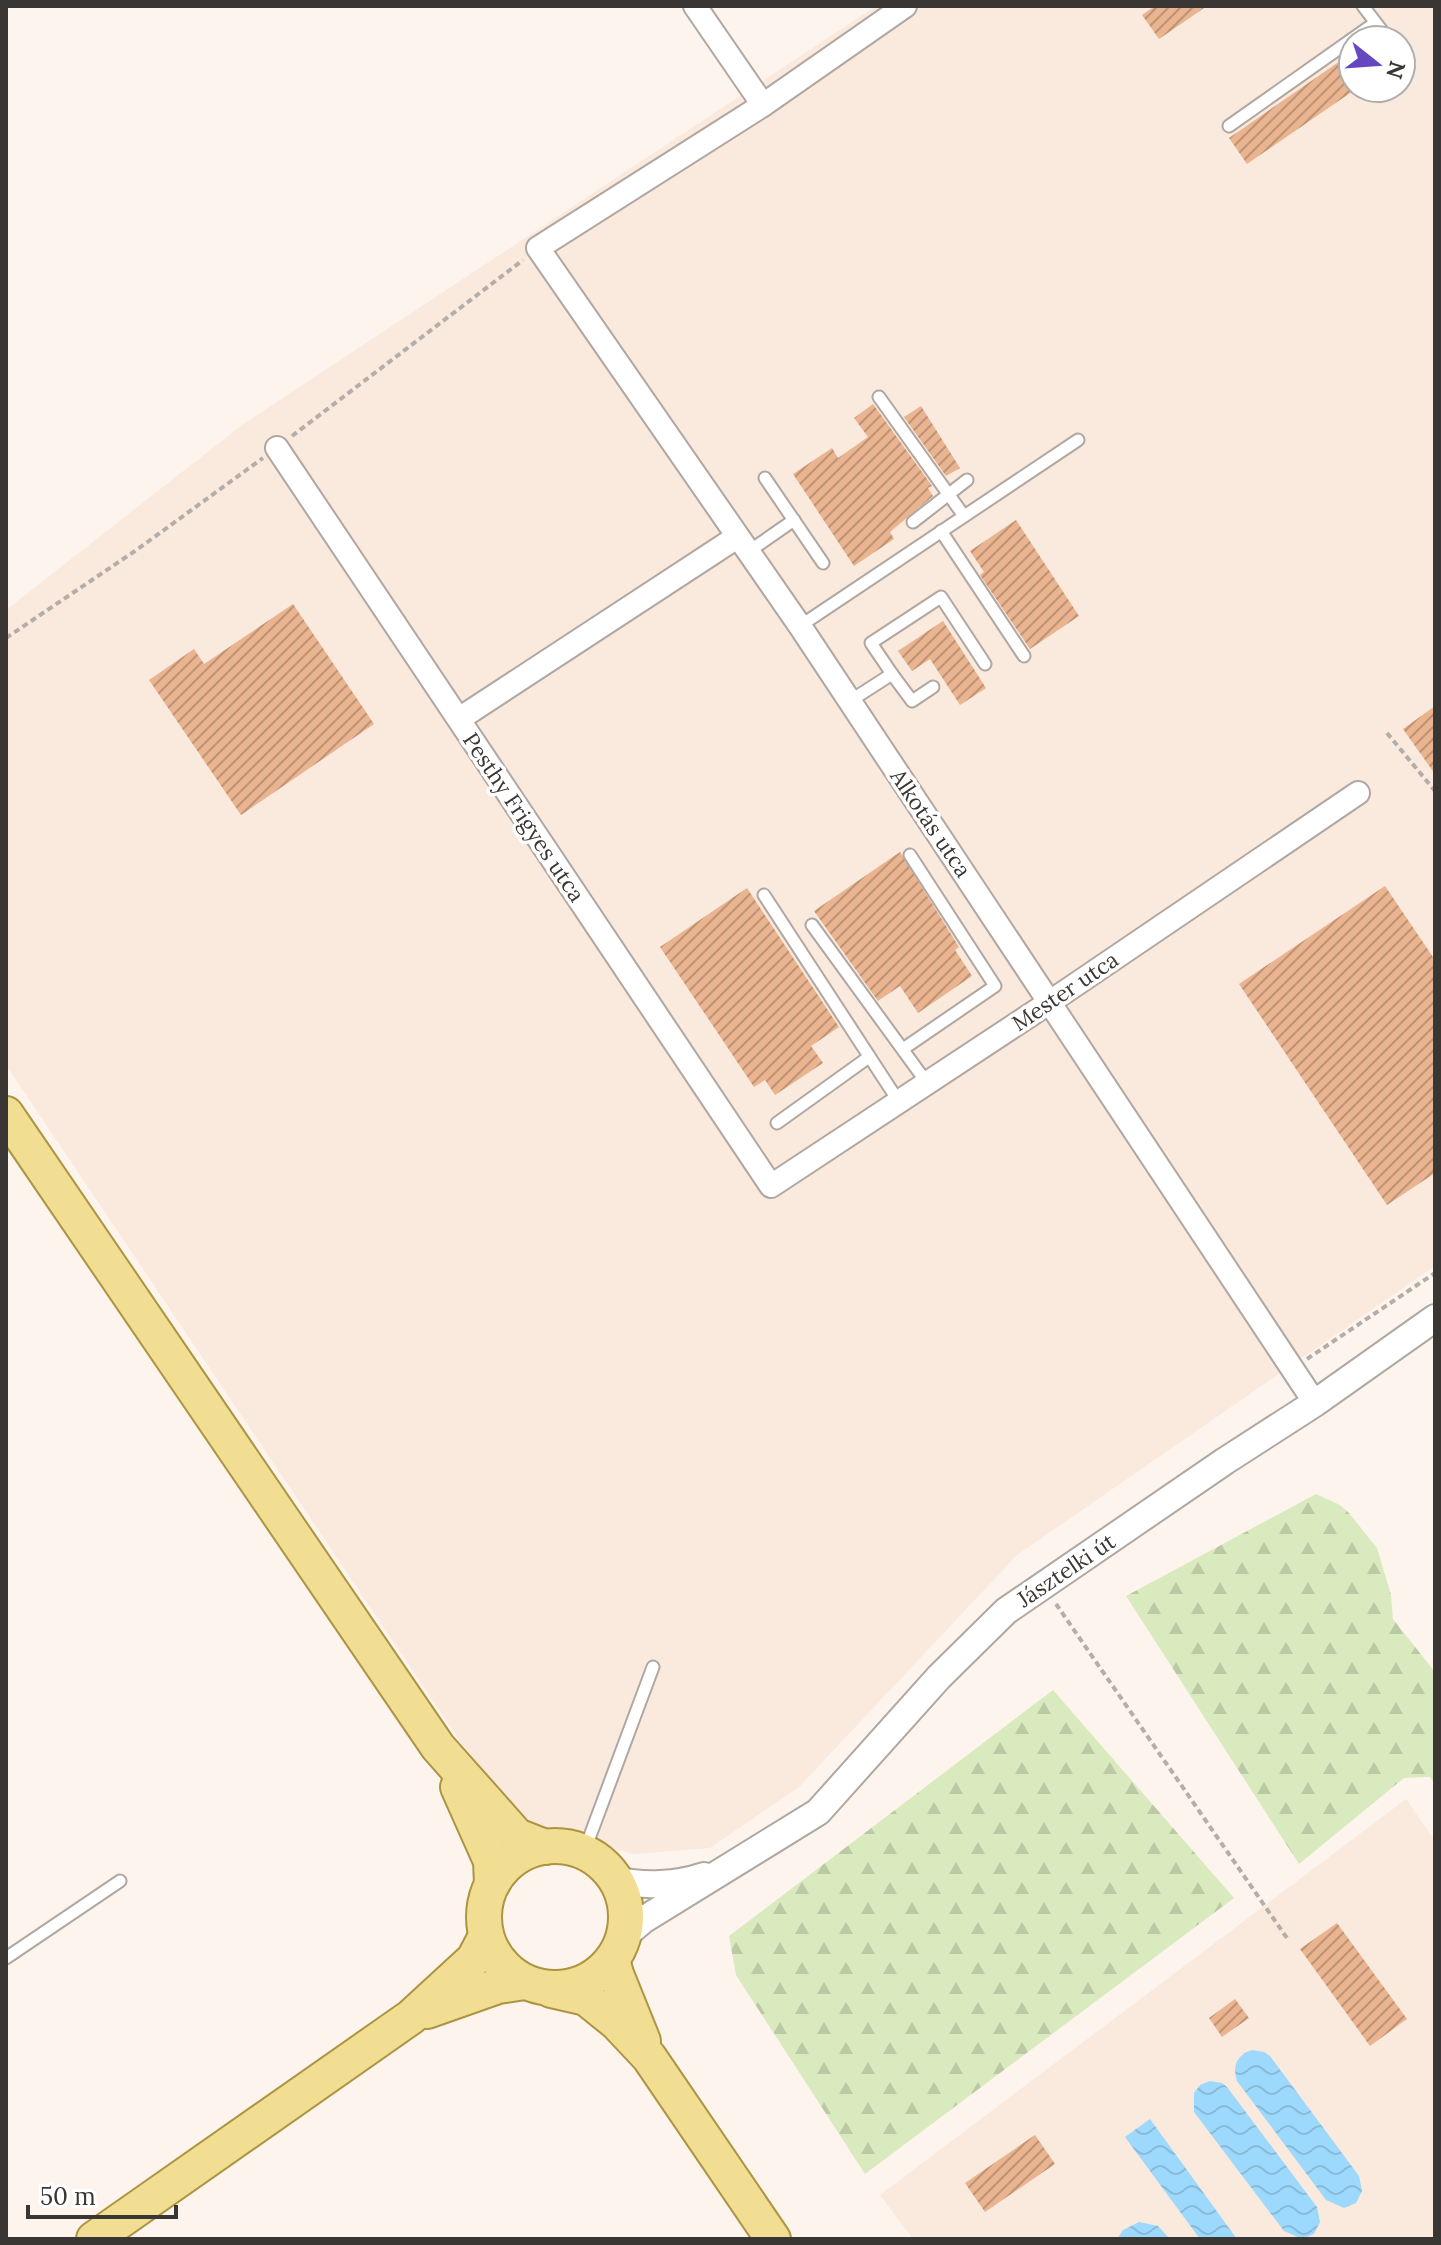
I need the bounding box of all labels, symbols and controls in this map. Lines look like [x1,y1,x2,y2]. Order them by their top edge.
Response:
north arrow [1337,24,1417,104]
text: N [1380,58,1412,82]
street label: Pesthy Frigyes utca [457,727,591,907]
street label: Alkotás utca [884,763,977,883]
street label: Mester utca [1006,945,1124,1037]
street label: Jásztelki út [1011,1527,1121,1614]
scale bar [28,2169,176,2219]
text: 50 m [40,2181,96,2212]

